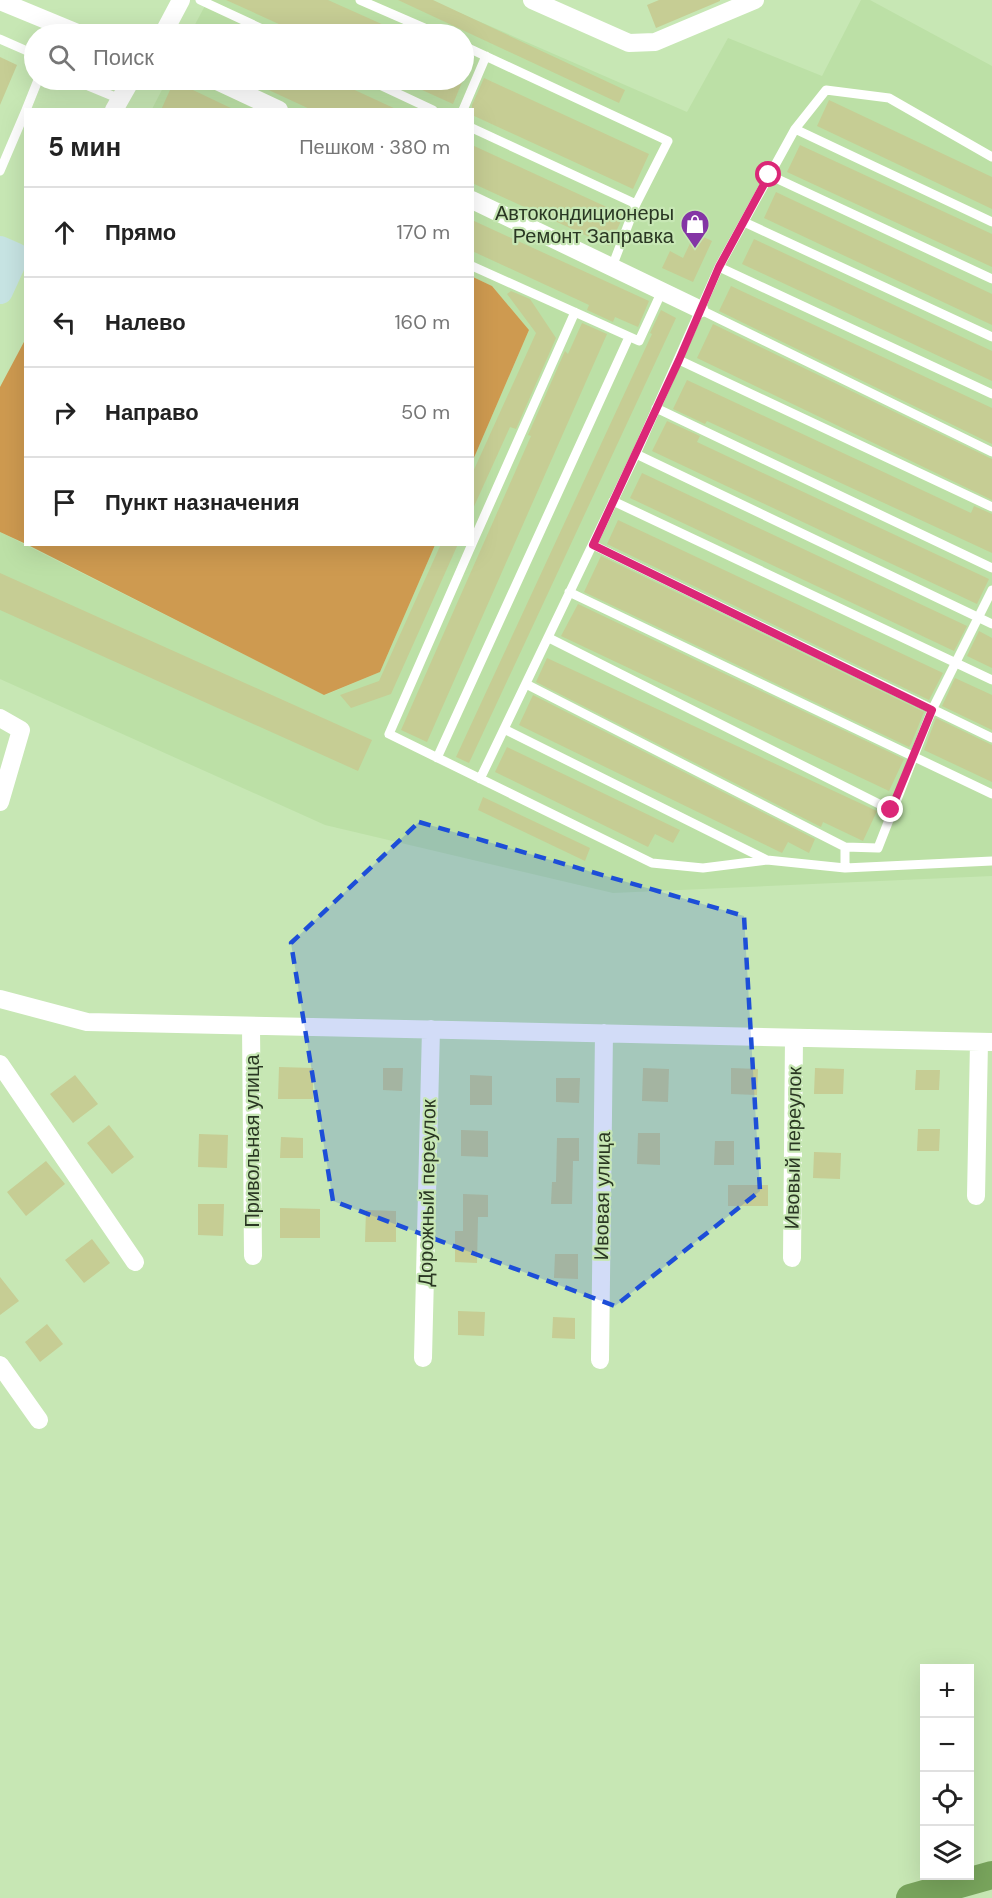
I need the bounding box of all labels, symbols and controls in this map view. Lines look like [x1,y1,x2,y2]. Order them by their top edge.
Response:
search box [24,24,474,90]
icon: search [45,41,78,74]
text: Поиск [93,43,154,72]
text: 5 мин [48,130,121,164]
text: Пешком · 380 m [299,134,450,160]
route start [755,161,781,187]
place label: Автокондиционеры Ремонт Заправка [495,200,675,249]
shop icon: Автокондиционеры Ремонт Заправка [679,208,711,250]
icon: ahead [48,216,81,249]
text: Прямо [105,218,176,247]
text: 170 m [397,219,450,245]
icon: left [48,306,81,339]
text: Налево [105,308,186,337]
text: 160 m [394,309,450,335]
icon: right [48,396,81,429]
text: Направо [105,398,199,427]
text: 50 m [401,399,450,425]
icon: arrive [48,486,81,519]
text: Пункт назначения [105,488,300,517]
route end [877,796,903,822]
street label: Привольная улица [239,1054,265,1228]
street label: Ивовый переулок [779,1066,807,1230]
street label: Дорожный переулок [412,1099,442,1287]
street label: Ивовая улица [588,1131,616,1260]
map controls [920,1664,974,1880]
button: + [920,1664,974,1718]
button: − [920,1718,974,1772]
button: locate [920,1772,974,1826]
button: layers [920,1826,974,1880]

